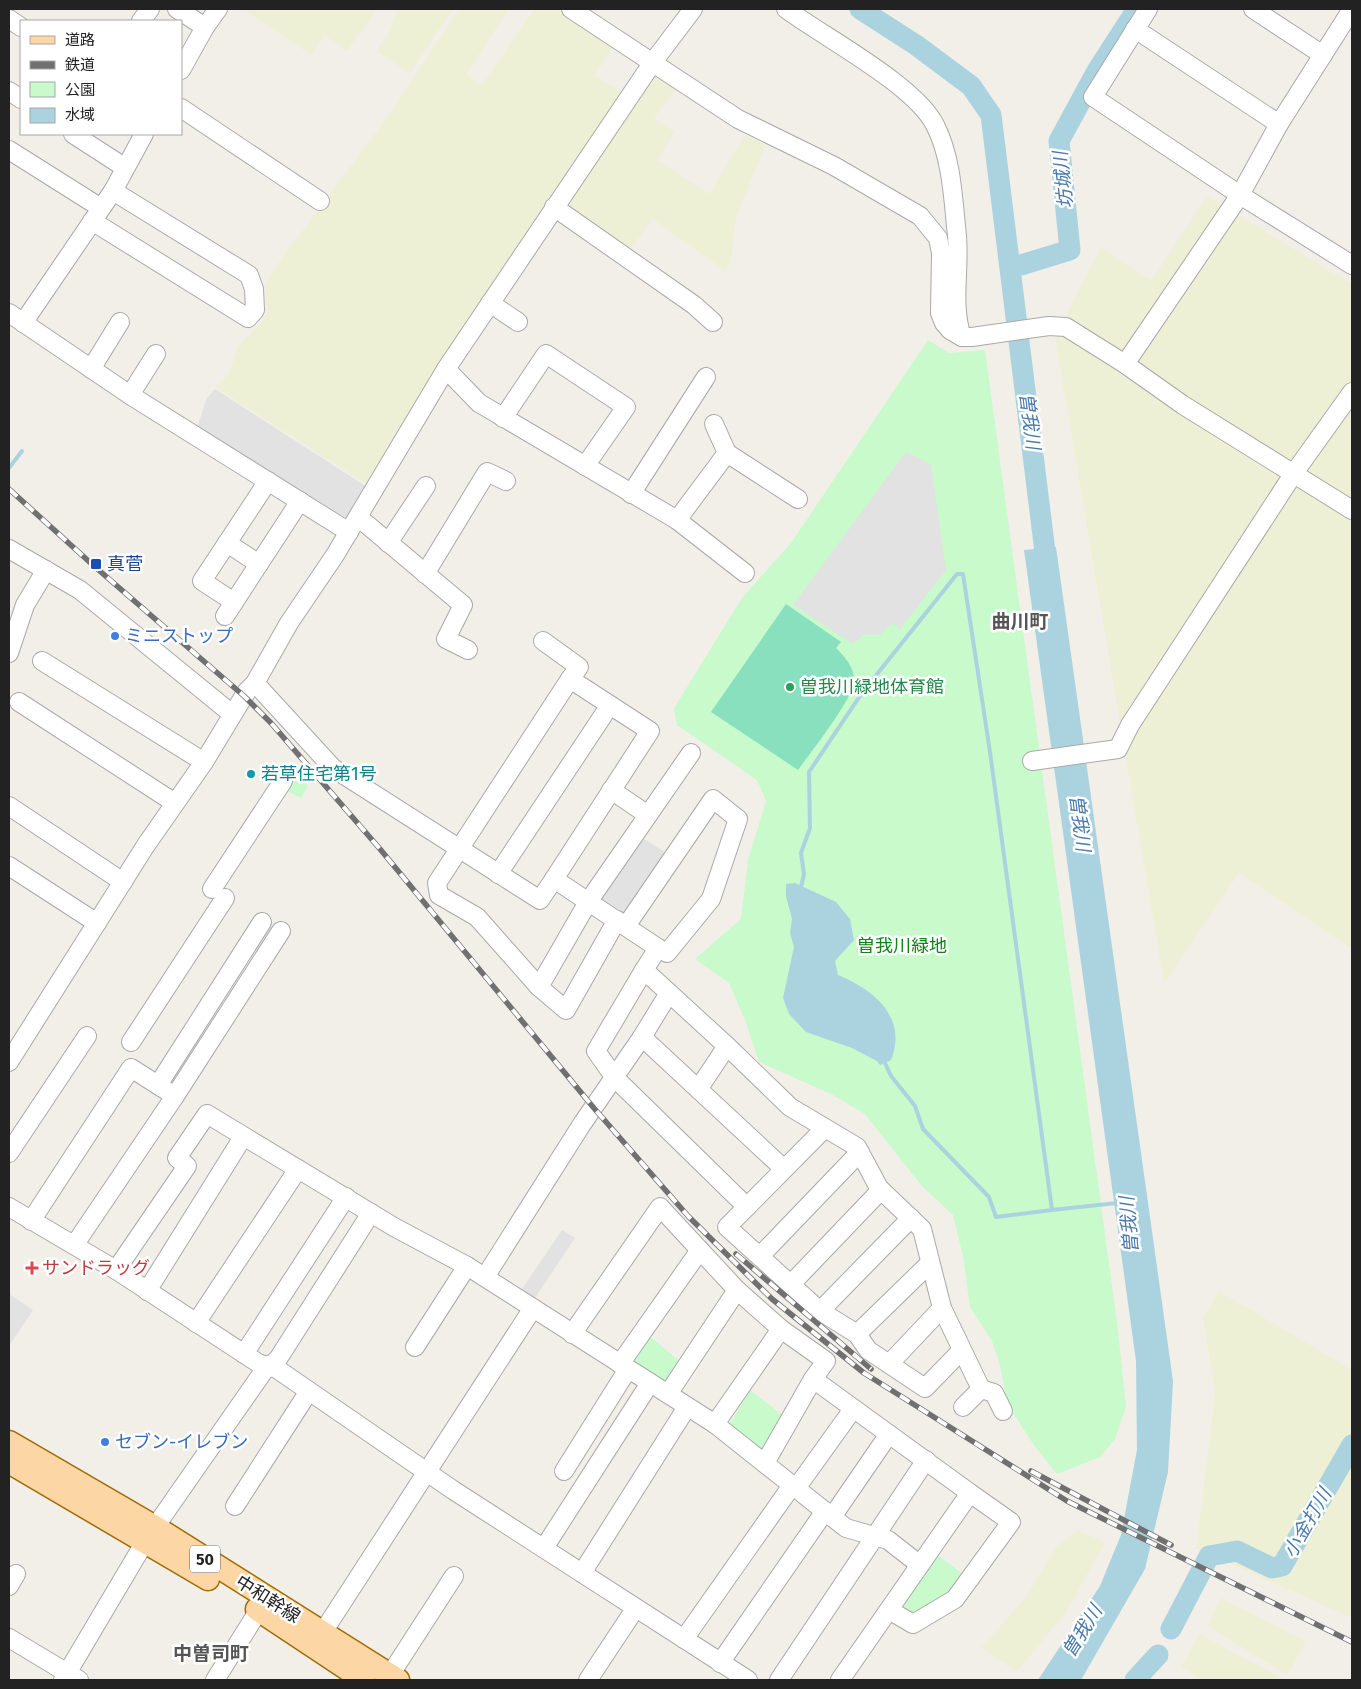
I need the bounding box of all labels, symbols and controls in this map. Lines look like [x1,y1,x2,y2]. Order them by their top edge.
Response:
legend [20,20,182,135]
text: 道路 [65,31,95,49]
text: 鉄道 [65,56,95,74]
text: 公園 [65,81,95,99]
text: 水域 [65,106,95,124]
water label: 坊城川 [1048,148,1077,210]
water label: 曽我川 [1015,391,1045,453]
place label: 真菅 [107,553,143,575]
marker: 真菅 [89,557,103,571]
district label: 曲川町 [991,610,1049,633]
place label: ミニストップ [125,625,233,647]
marker: ミニストップ [109,630,121,642]
place label: 曽我川緑地体育館 [800,676,944,698]
marker: 曽我川緑地体育館 [784,681,796,693]
place label: 若草住宅第1号 [261,763,377,785]
marker: 若草住宅第1号 [245,768,257,780]
water label: 曽我川 [1065,793,1095,855]
park label: 曽我川緑地 [857,935,947,957]
water label: 曽我川 [1115,1194,1143,1254]
place label: サンドラッグ [42,1257,150,1279]
marker: サンドラッグ [26,1262,38,1274]
place label: セブン-イレブン [115,1431,248,1453]
marker: セブン-イレブン [99,1436,111,1448]
water label: 小金打川 [1278,1483,1337,1562]
road number: 50 [190,1546,220,1572]
street label: 中和幹線 [232,1571,304,1627]
water label: 曽我川 [1057,1599,1108,1661]
district label: 中曽司町 [173,1642,249,1665]

